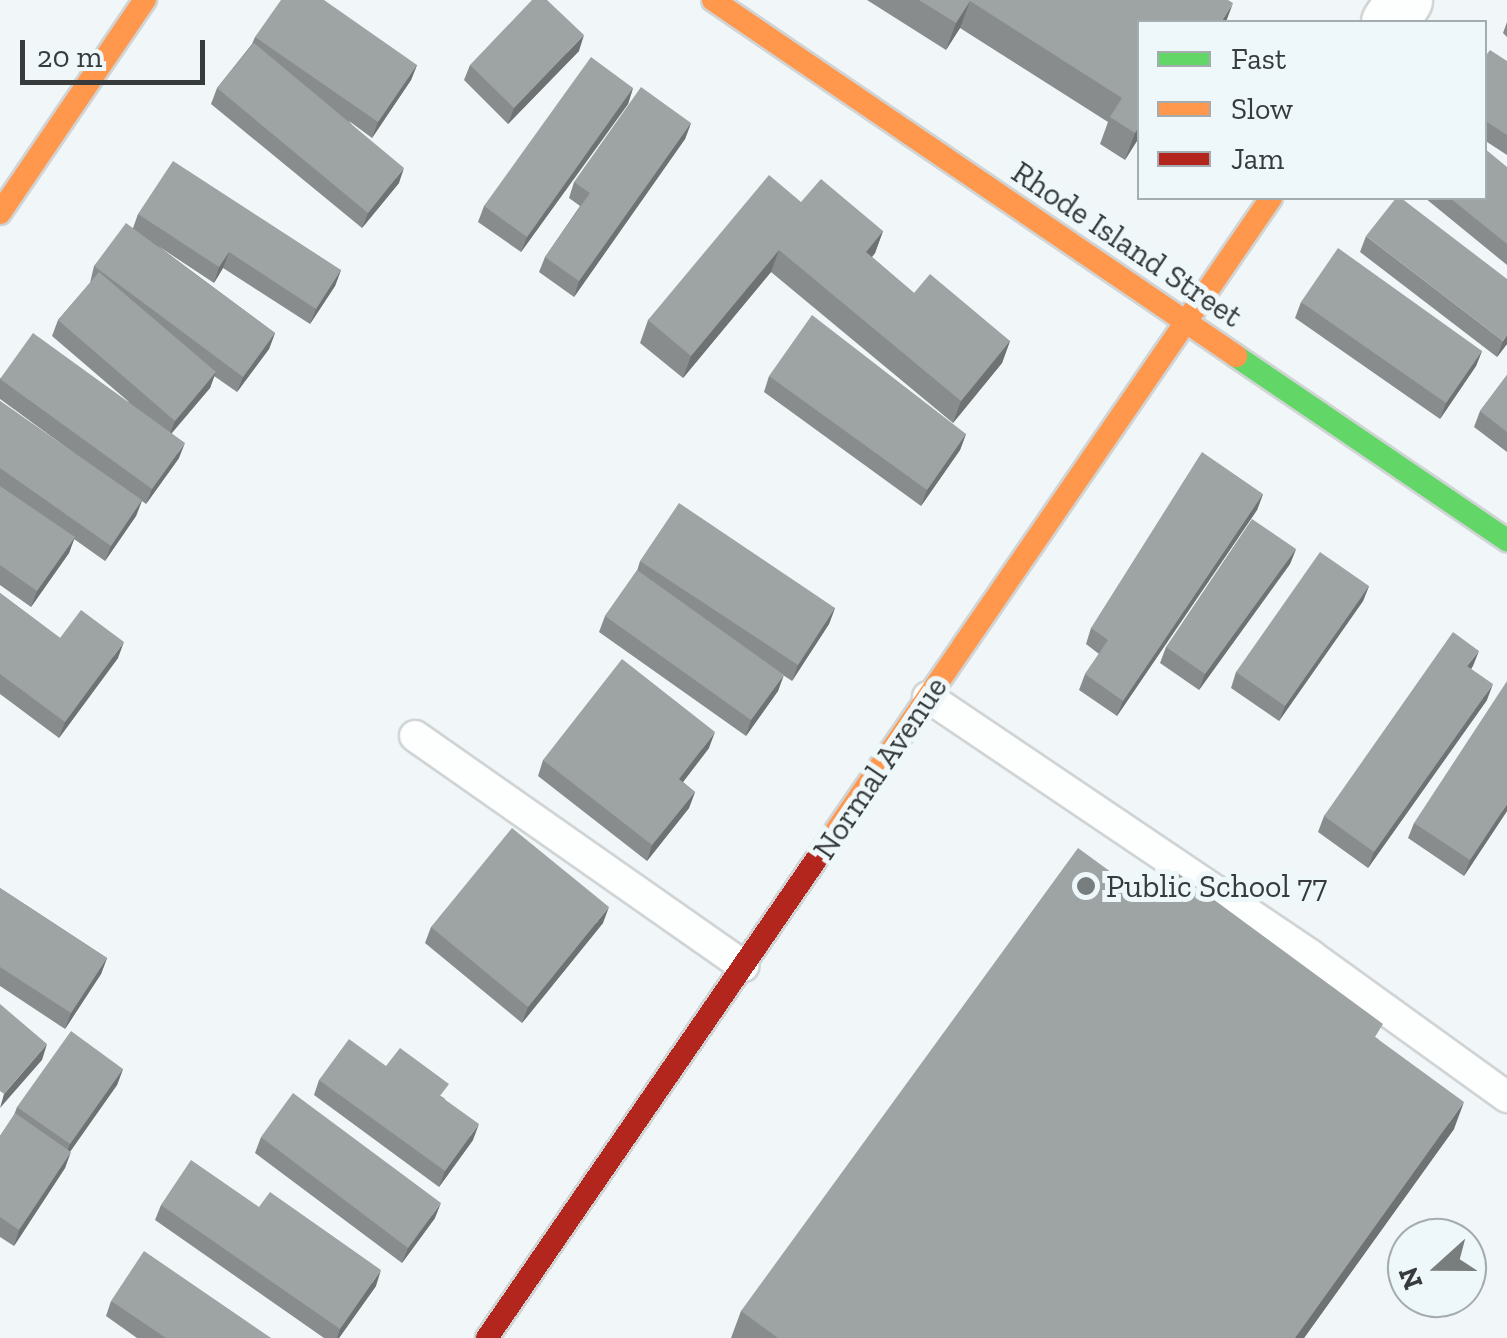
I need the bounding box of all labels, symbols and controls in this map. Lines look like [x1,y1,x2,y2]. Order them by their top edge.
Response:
scale bar [25,20,210,82]
legend [1137,20,1487,200]
text: 20 m [37,39,102,75]
text: Fast [1231,41,1286,77]
text: Slow [1231,91,1293,127]
text: Jam [1231,141,1284,177]
street label: Rhode Island Street [1005,153,1249,335]
street label: Normal Avenue [805,669,955,867]
place label: Public School 77 [1106,867,1327,905]
marker: Public School 77 [1075,875,1097,897]
north arrow [1387,1218,1487,1318]
text: N [1391,1262,1430,1294]

